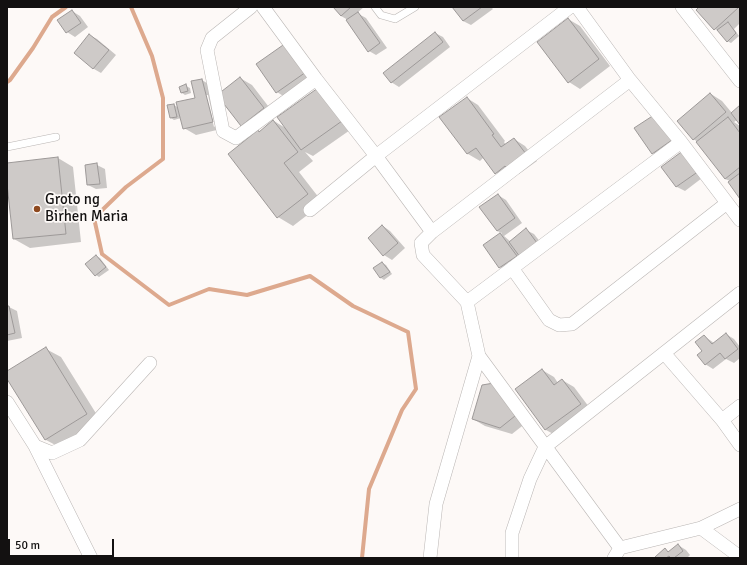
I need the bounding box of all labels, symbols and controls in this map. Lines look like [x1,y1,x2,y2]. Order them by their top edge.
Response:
place label: Groto ng Birhen Maria [45,191,128,226]
marker: Groto ng Birhen Maria [32,204,42,214]
scale bar [10,531,116,557]
text: 50 m [15,538,40,553]

